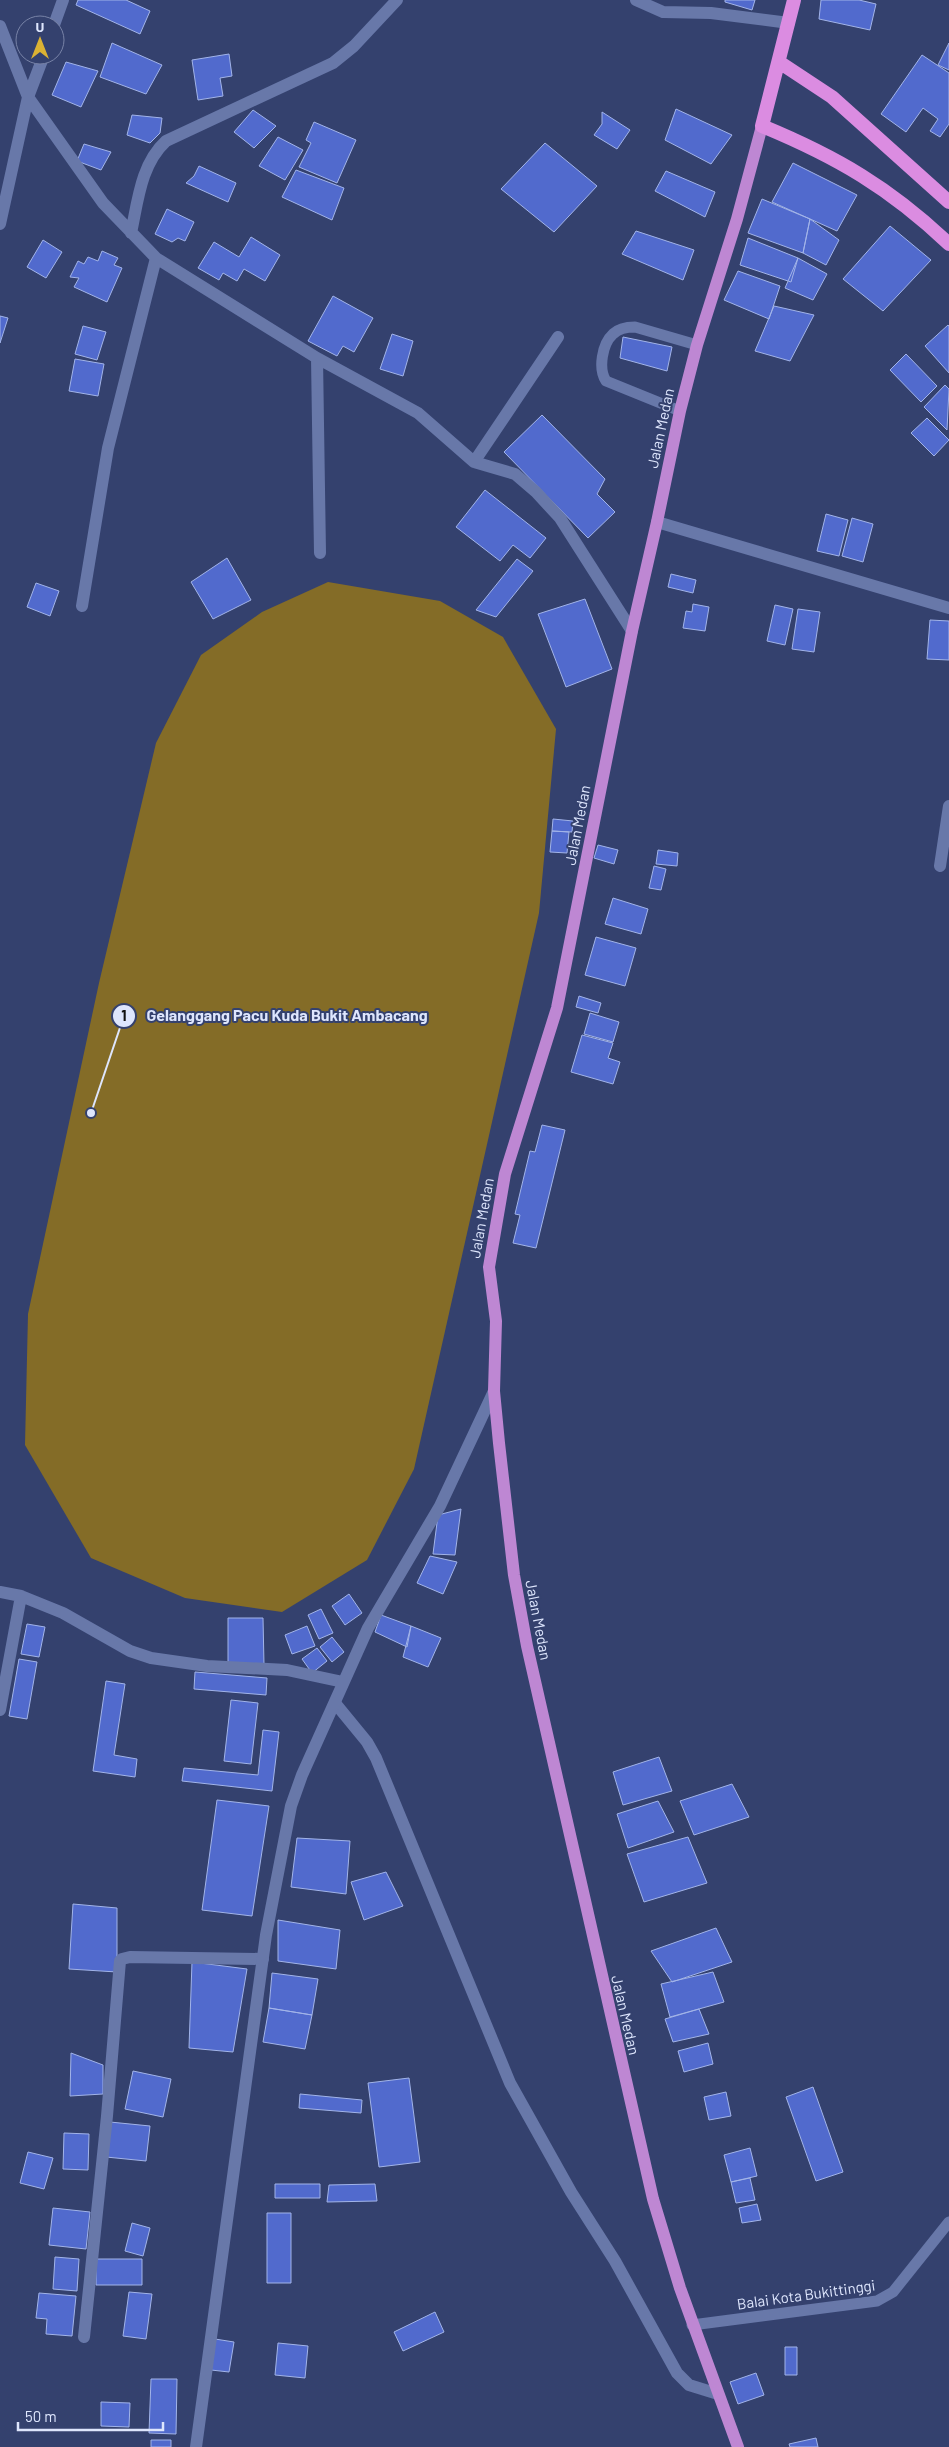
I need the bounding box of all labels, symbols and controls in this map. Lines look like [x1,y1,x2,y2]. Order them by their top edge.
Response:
north arrow [15,15,65,65]
text: U [36,18,45,35]
street label: Jalan Medan [643,386,677,470]
street label: Jalan Medan [560,783,594,867]
callout: Gelanggang Pacu Kuda Bukit Ambacang [112,1000,438,1031]
text: Gelanggang Pacu Kuda Bukit Ambacang [146,1005,428,1024]
text: 1 [121,1006,127,1024]
street label: Jalan Medan [465,1176,497,1260]
street label: Jalan Medan [522,1578,556,1662]
street label: Jalan Medan [608,1973,644,2057]
street label: Balai Kota Bukittinggi [736,2275,876,2313]
scale bar [18,2400,162,2432]
text: 50 m [25,2407,57,2425]

